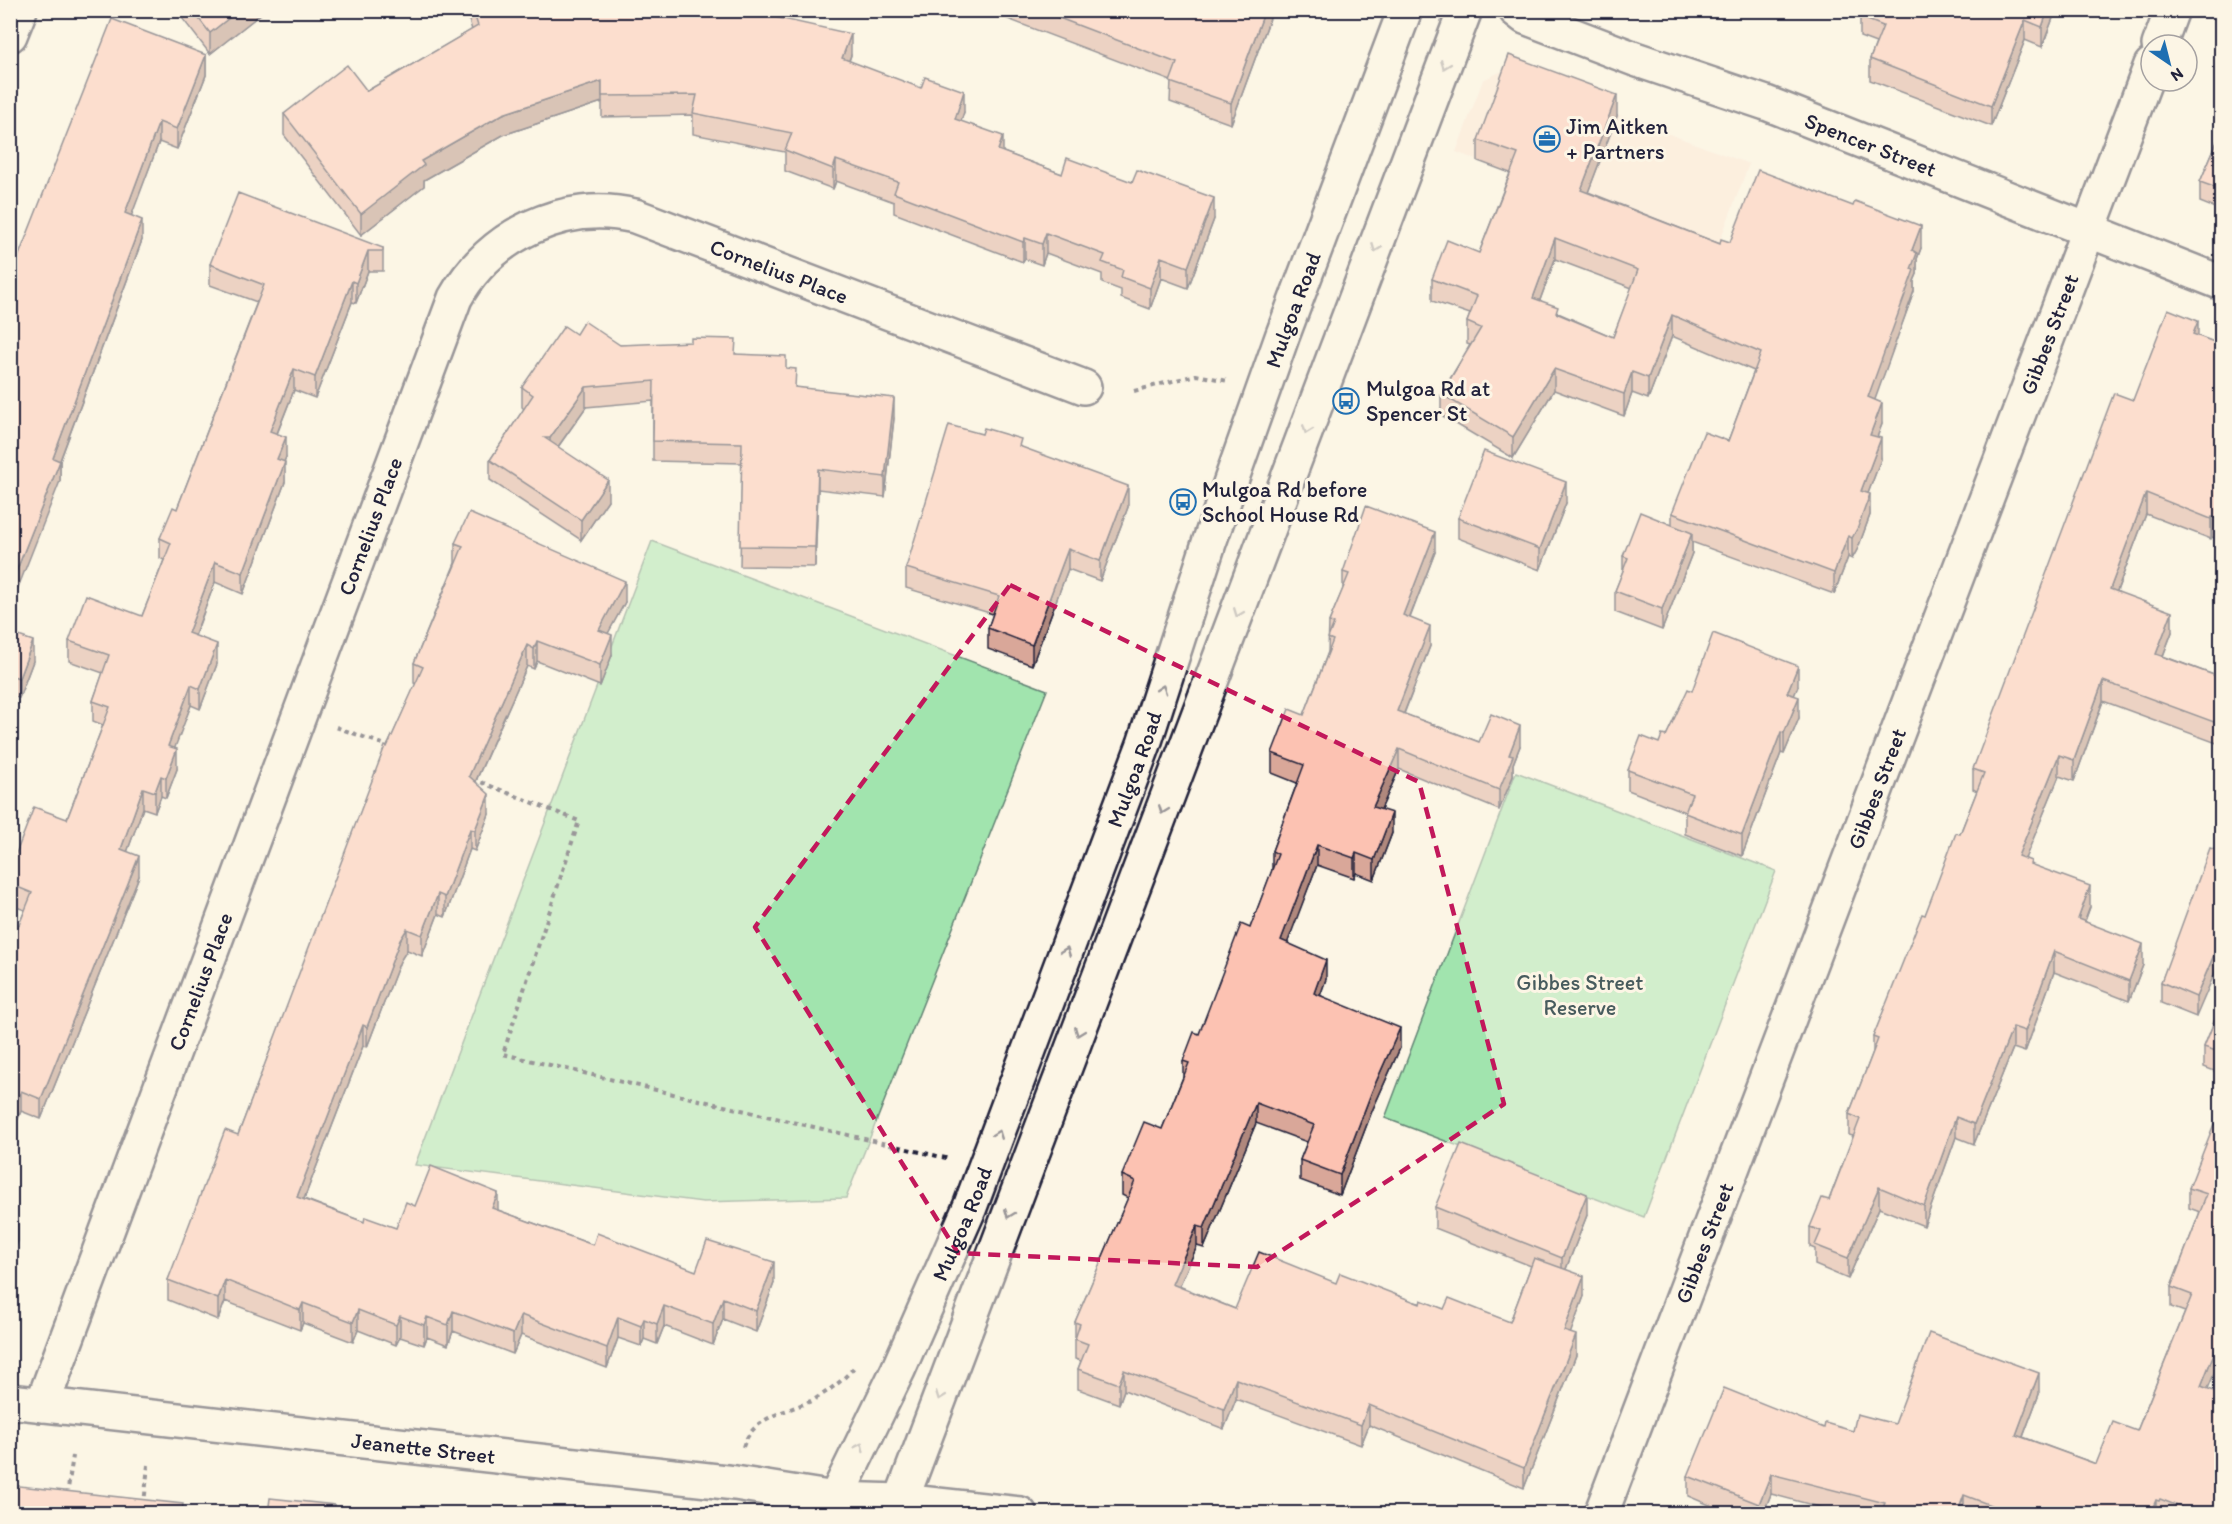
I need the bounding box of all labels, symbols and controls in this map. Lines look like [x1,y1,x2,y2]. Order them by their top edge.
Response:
north arrow [2139,33,2199,93]
one-way arrow [1439,59,1452,70]
text: N [2167,64,2187,86]
street label: Spencer Street [1801,107,1940,183]
place label: Jim Aitken + Partners [1566,113,1669,165]
office icon: Jim Aitken + Partners [1532,124,1562,154]
street label: Cornelius Place [706,233,852,310]
one-way arrow [1371,242,1383,253]
street label: Mulgoa Road [1259,248,1327,372]
street label: Gibbes Street [2014,270,2085,399]
place label: Mulgoa Rd at Spencer St [1366,375,1490,427]
bus stop icon: Mulgoa Rd at Spencer St [1331,386,1361,416]
one-way arrow [1302,424,1315,435]
street label: Cornelius Place [332,453,408,599]
place label: Mulgoa Rd before School House Rd [1202,476,1367,528]
bus stop icon: Mulgoa Rd before School House Rd [1168,487,1198,517]
one-way arrow [1233,606,1245,617]
one-way arrow [1154,684,1167,695]
street label: Mulgoa Road [1101,708,1168,831]
street label: Gibbes Street [1842,724,1912,853]
one-way arrow [1158,804,1170,815]
street label: Cornelius Place [162,909,239,1055]
one-way arrow [1059,946,1072,957]
park label: Gibbes Street Reserve [1516,969,1644,1021]
one-way arrow [1073,1026,1086,1037]
one-way arrow [991,1129,1003,1140]
street label: Mulgoa Road [926,1163,998,1285]
street label: Gibbes Street [1669,1179,1740,1307]
one-way arrow [1004,1208,1017,1219]
one-way arrow [935,1391,948,1401]
street label: Jeanette Street [350,1427,497,1470]
one-way arrow [853,1442,865,1453]

